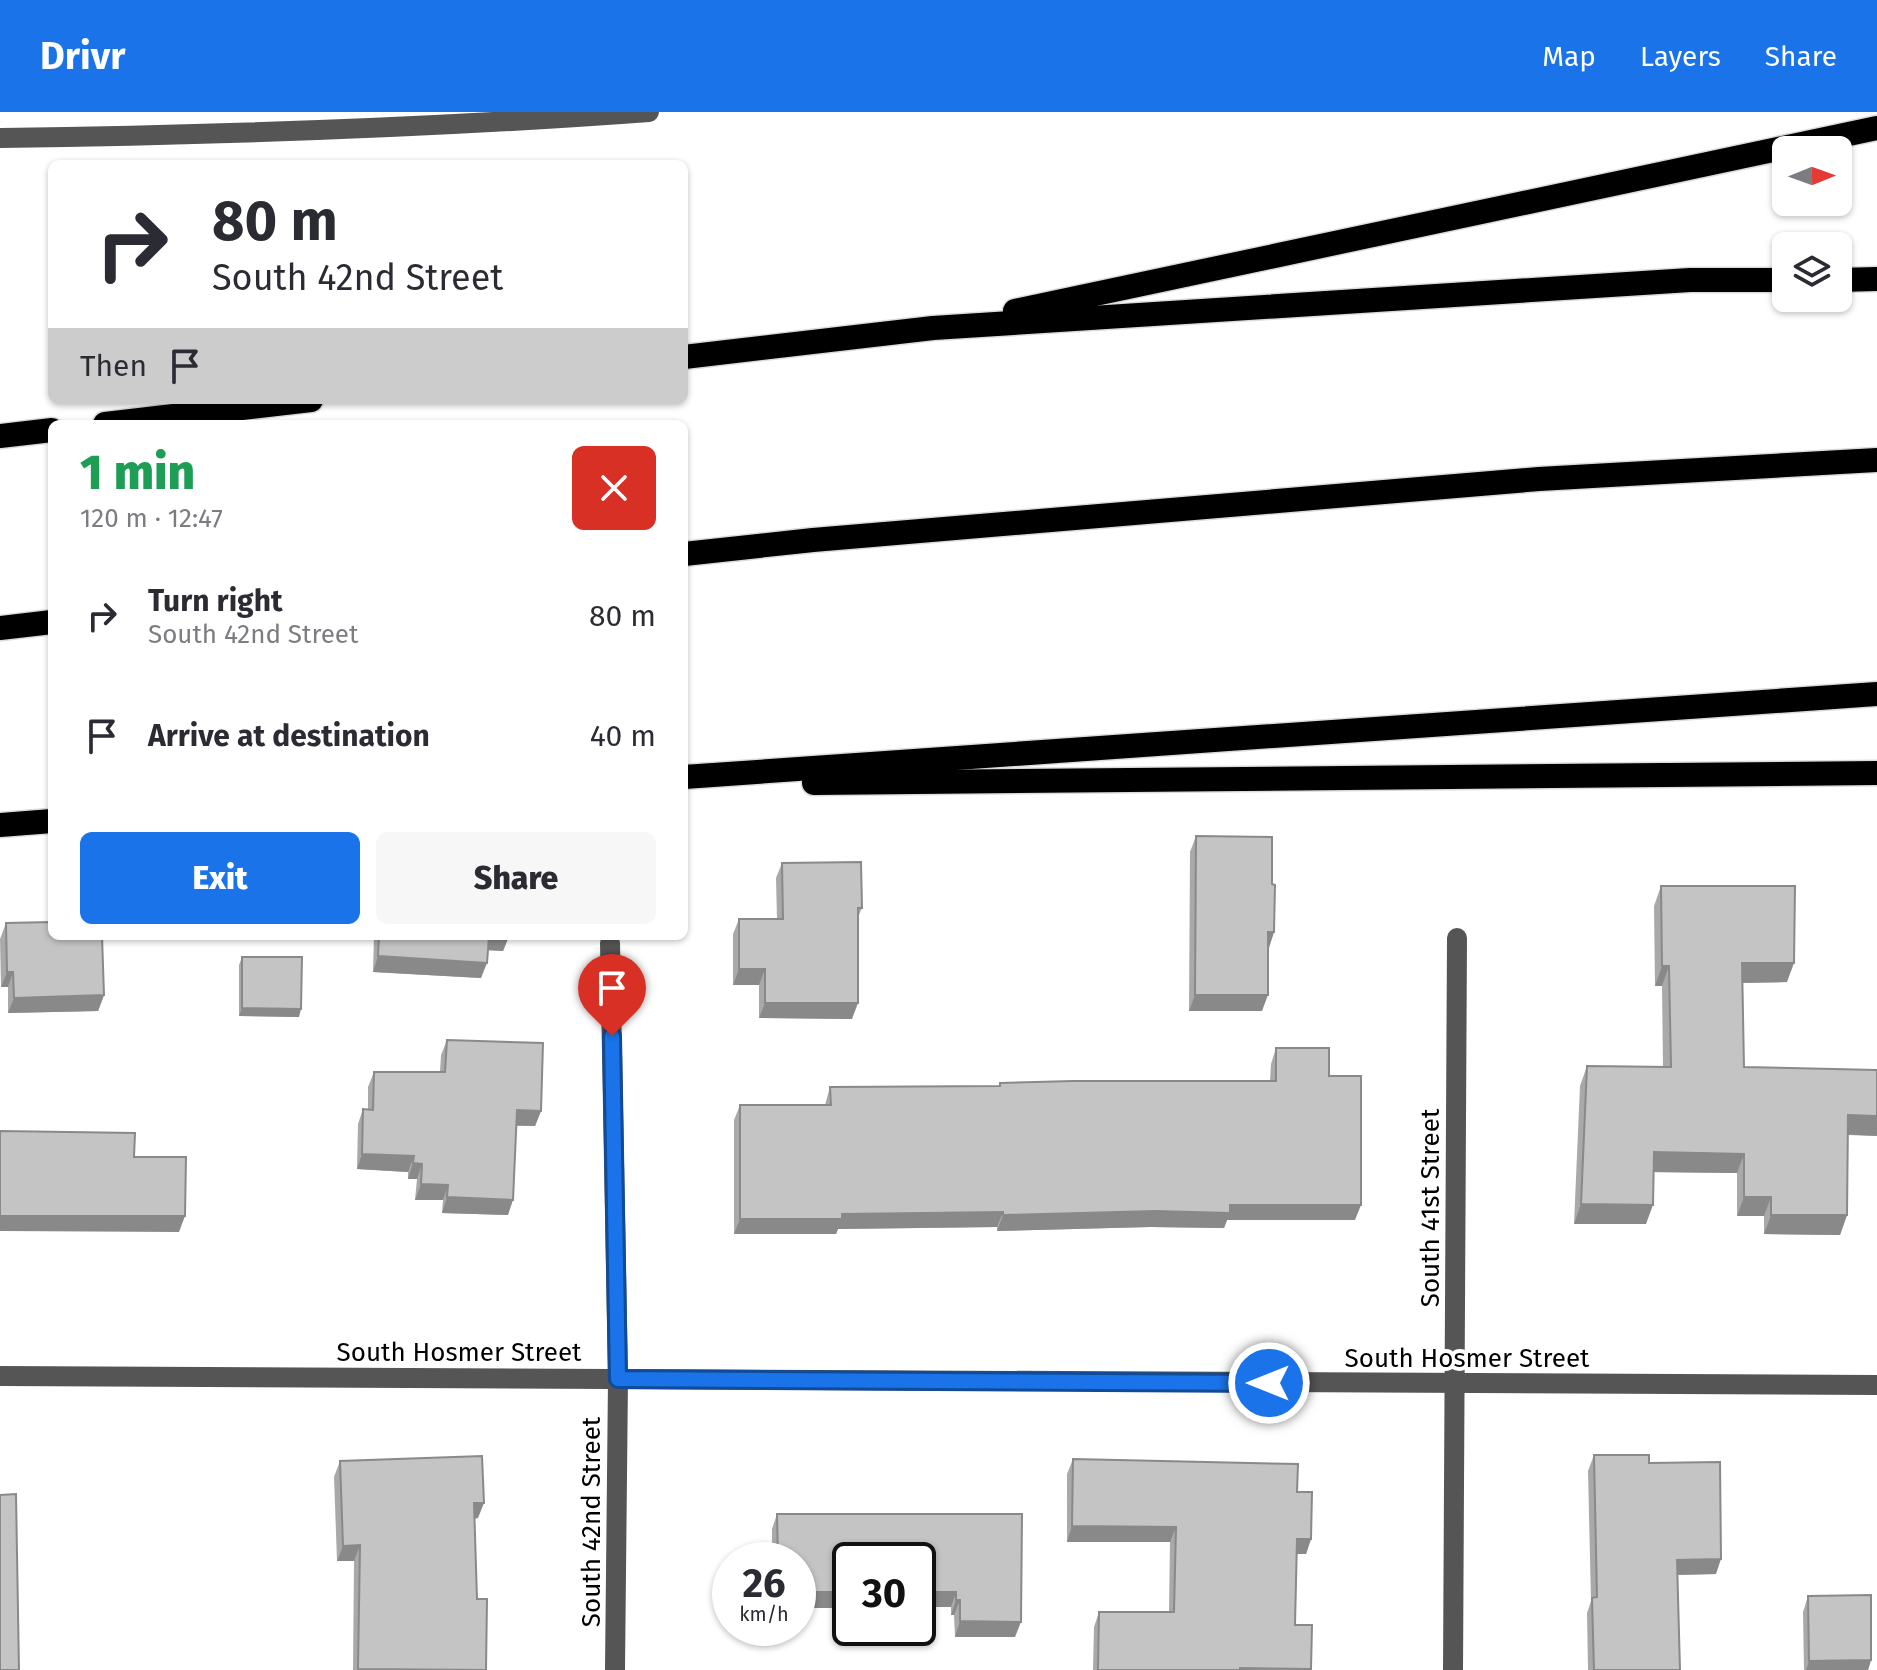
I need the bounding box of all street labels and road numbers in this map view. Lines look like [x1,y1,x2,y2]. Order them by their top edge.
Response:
street label: South 41st Street [1415,1108,1446,1307]
street label: South Hosmer Street [337,1337,582,1368]
street label: South Hosmer Street [1345,1343,1590,1374]
street label: South 42nd Street [576,1416,607,1627]

